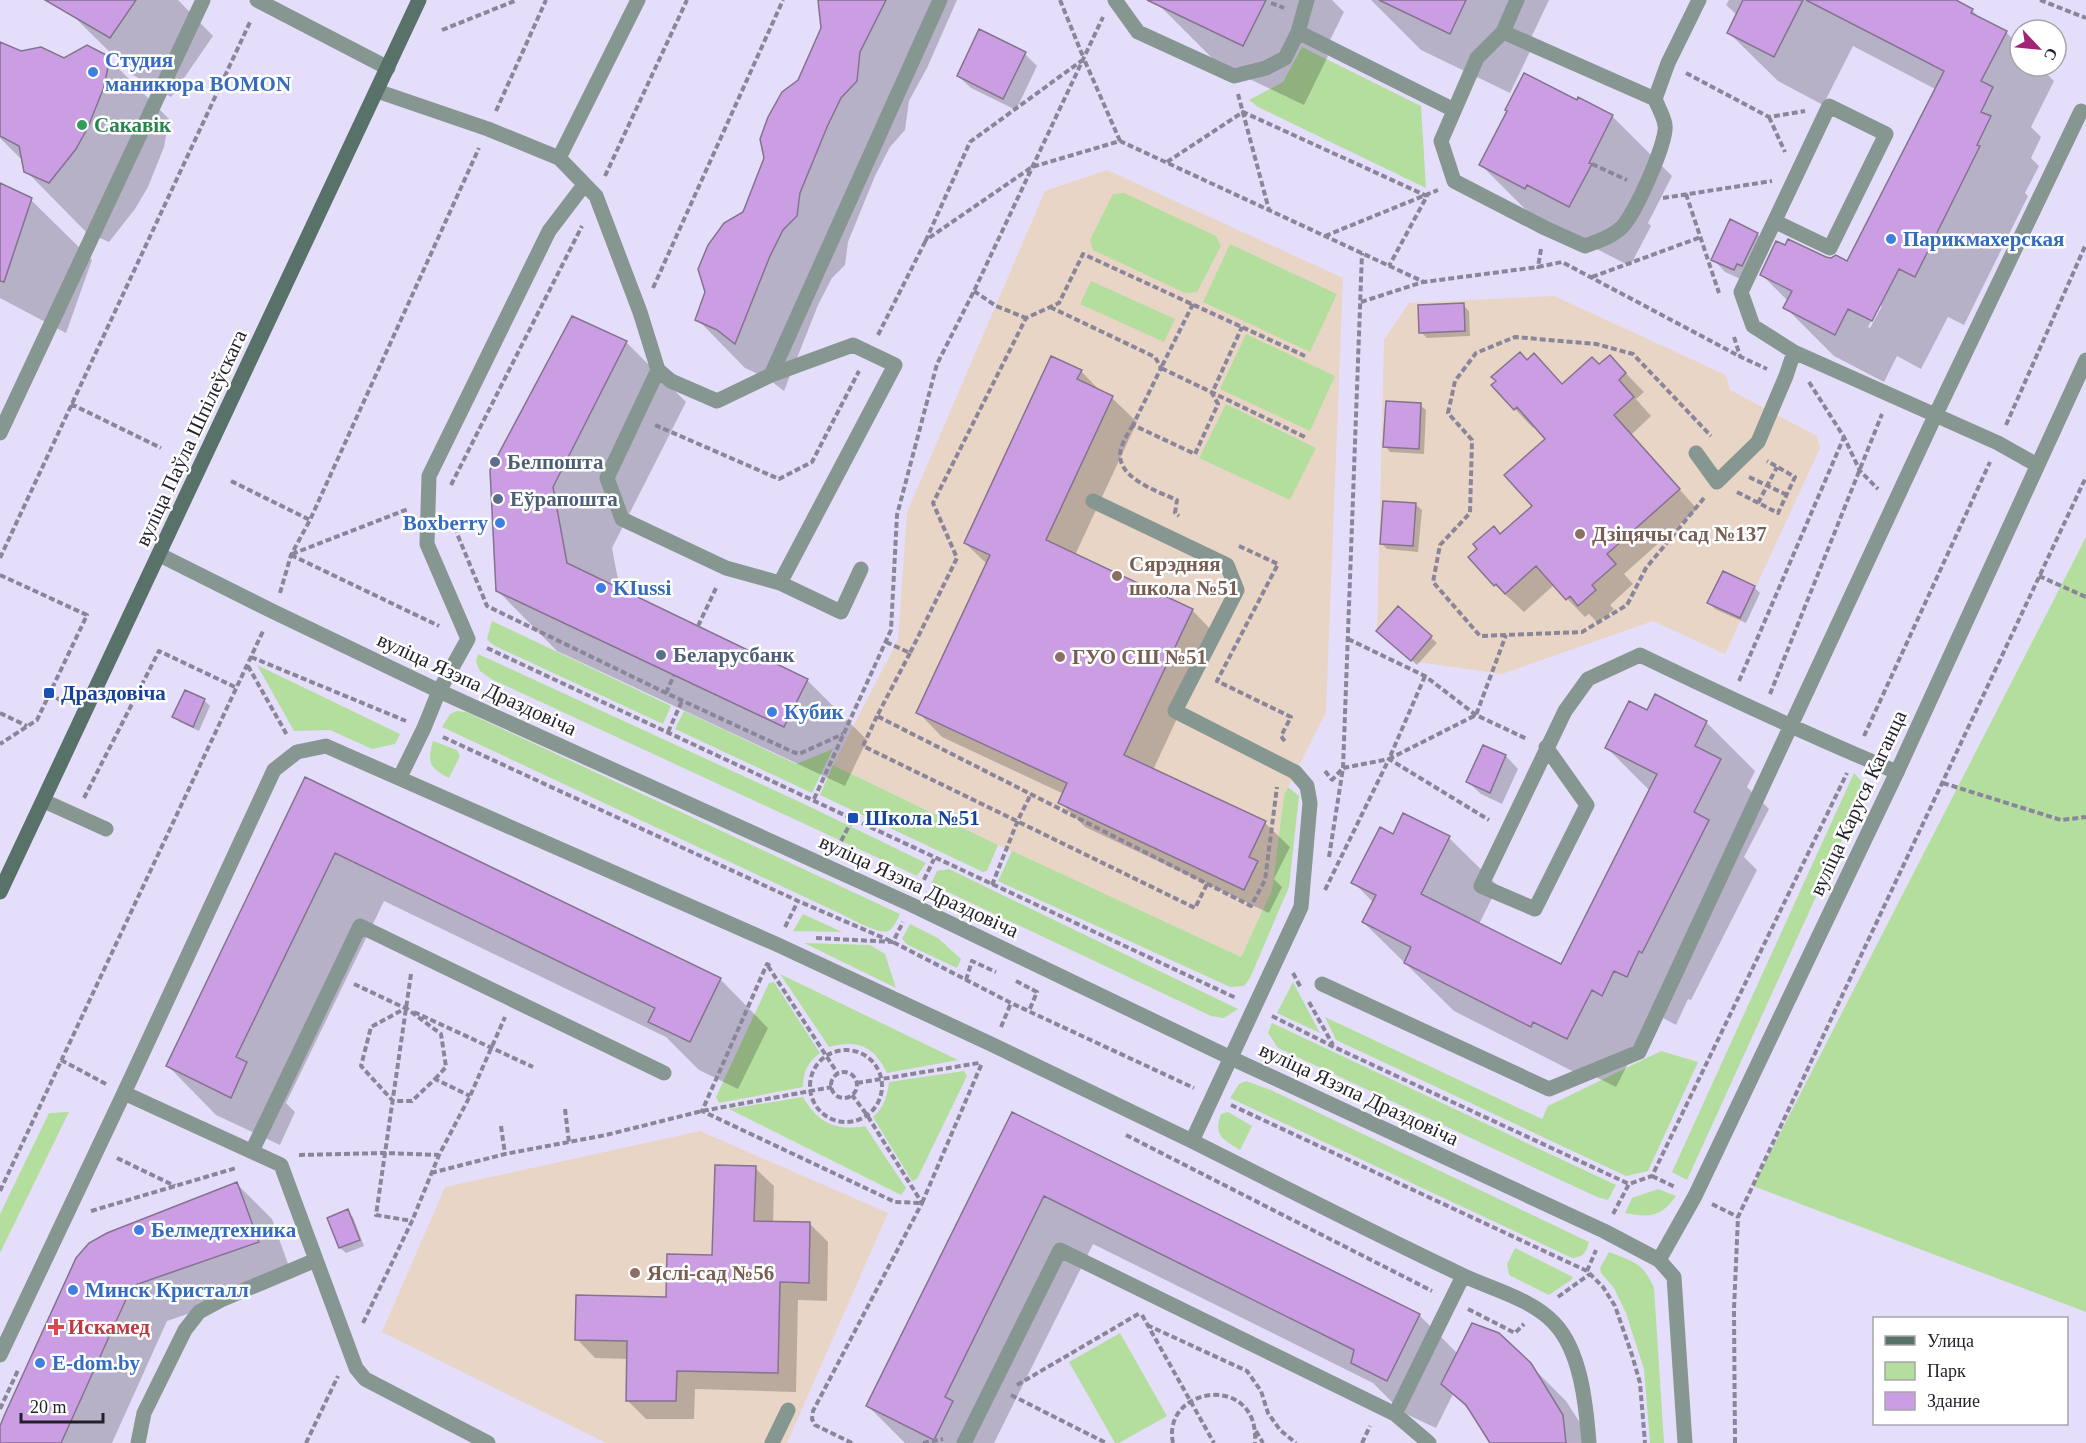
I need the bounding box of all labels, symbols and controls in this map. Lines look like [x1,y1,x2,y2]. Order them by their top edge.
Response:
north arrow [2008,18,2068,78]
text: С [2041,45,2061,63]
place label: Студия маникюра BOMON [105,48,291,96]
marker: Студия маникюра BOMON [86,65,100,79]
place label: Сакавік [94,113,172,137]
marker: Сакавік [75,118,89,132]
place label: Парикмахерская [1903,227,2064,251]
marker: Парикмахерская [1884,232,1898,246]
street label: вуліца Паўла Шпілеўскага [130,325,252,550]
place label: Белпошта [507,450,604,474]
marker: Белпошта [488,455,502,469]
place label: Еўрапошта [510,487,618,511]
marker: Еўрапошта [491,492,505,506]
place label: Boxberry [403,511,488,535]
marker: Boxberry [493,516,507,530]
place label: Дзіцячы сад №137 [1592,522,1767,546]
marker: Дзіцячы сад №137 [1573,527,1587,541]
place label: Сярэдняя школа №51 [1129,552,1238,600]
marker: Сярэдняя школа №51 [1110,569,1124,583]
place label: KIussi [613,576,672,600]
marker: KIussi [594,581,608,595]
street label: вуліца Язэпа Драздовіча [374,627,581,741]
place label: Беларусбанк [673,643,795,667]
place label: ГУО СШ №51 [1072,645,1207,669]
marker: Беларусбанк [654,648,668,662]
marker: ГУО СШ №51 [1053,650,1067,664]
place label: Драздовіча [61,681,166,705]
marker: Драздовіча [42,686,56,700]
place label: Кубик [784,700,845,724]
marker: Кубик [765,705,779,719]
street label: вуліца Каруся Каганца [1805,706,1912,899]
place label: Школа №51 [865,806,980,830]
marker: Школа №51 [846,811,860,825]
street label: вуліца Язэпа Драздовіча [816,829,1023,943]
street label: вуліца Язэпа Драздовіча [1256,1037,1463,1151]
place label: Белмедтехника [151,1218,297,1242]
marker: Белмедтехника [132,1223,146,1237]
place label: Яслі-сад №56 [647,1261,774,1285]
marker: Яслі-сад №56 [628,1266,642,1280]
place label: Минск Кристалл [85,1278,249,1302]
marker: Минск Кристалл [66,1283,80,1297]
place label: Искамед [68,1315,150,1339]
legend [1873,1317,2068,1425]
marker: Искамед [49,1320,63,1334]
text: Улица [1927,1331,1974,1351]
place label: E-dom.by [52,1351,141,1375]
marker: E-dom.by [33,1356,47,1370]
text: Парк [1927,1361,1966,1381]
scale bar [21,1386,104,1424]
text: Здание [1927,1391,1980,1411]
text: 20 m [30,1397,67,1417]

